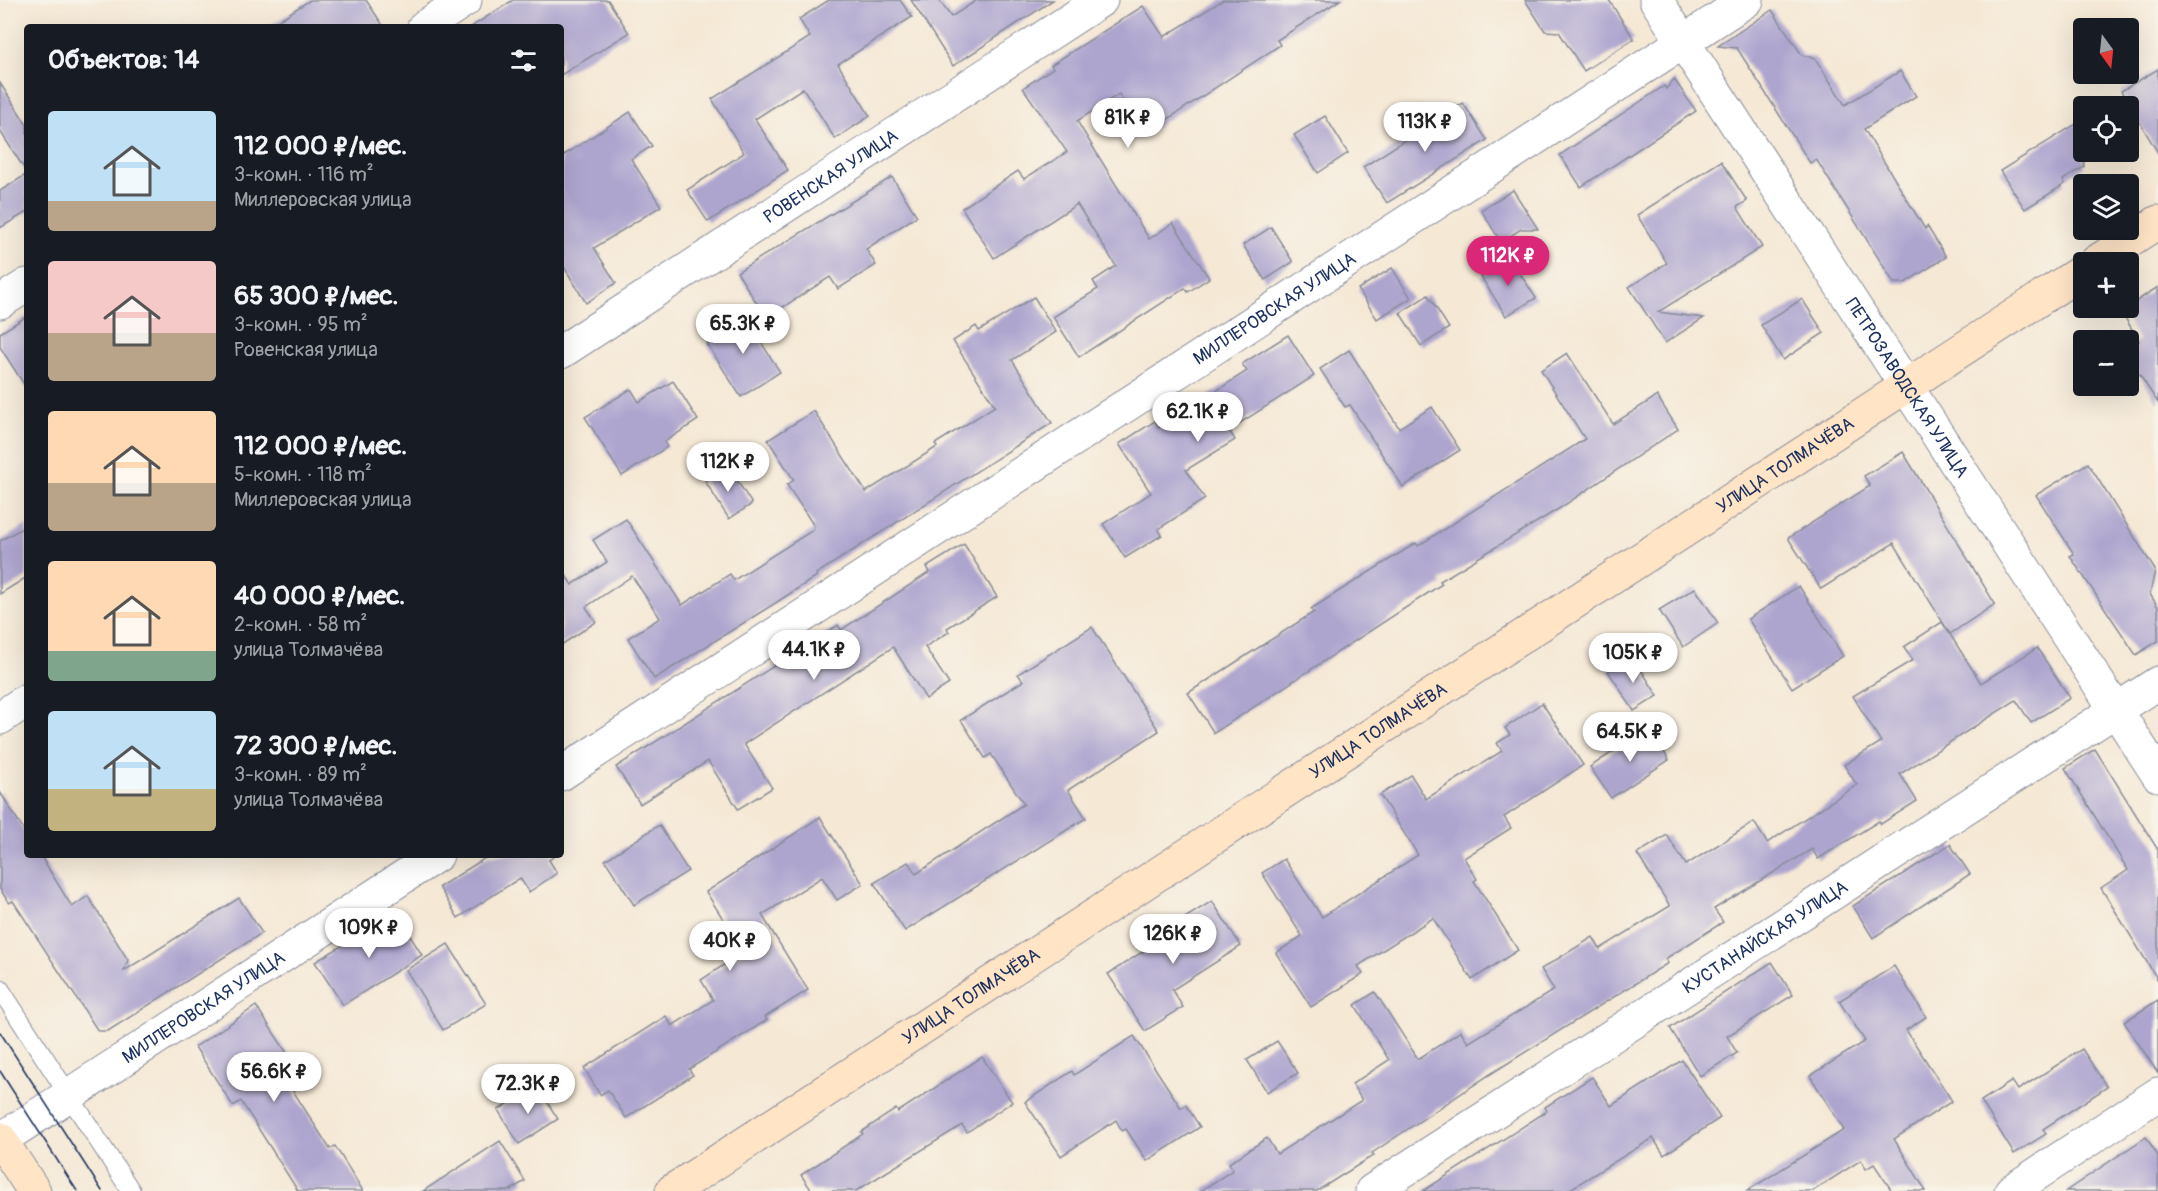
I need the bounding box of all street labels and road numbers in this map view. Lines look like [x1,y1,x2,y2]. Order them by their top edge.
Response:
street label: РОВЕНСКАЯ УЛИЦА [759,124,903,229]
street label: МИЛЛЕРОВСКАЯ УЛИЦА [1189,247,1361,370]
street label: ПЕТРОЗАВОДСКАЯ УЛИЦА [1840,294,1974,483]
street label: УЛИЦА ТОЛМАЧЁВА [1712,412,1859,519]
street label: УЛИЦА ТОЛМАЧЁВА [1305,677,1452,784]
street label: КУСТАНАЙСКАЯ УЛИЦА [1678,875,1853,999]
street label: УЛИЦА ТОЛМАЧЁВА [898,943,1045,1050]
street label: МИЛЛЕРОВСКАЯ УЛИЦА [118,946,290,1069]

